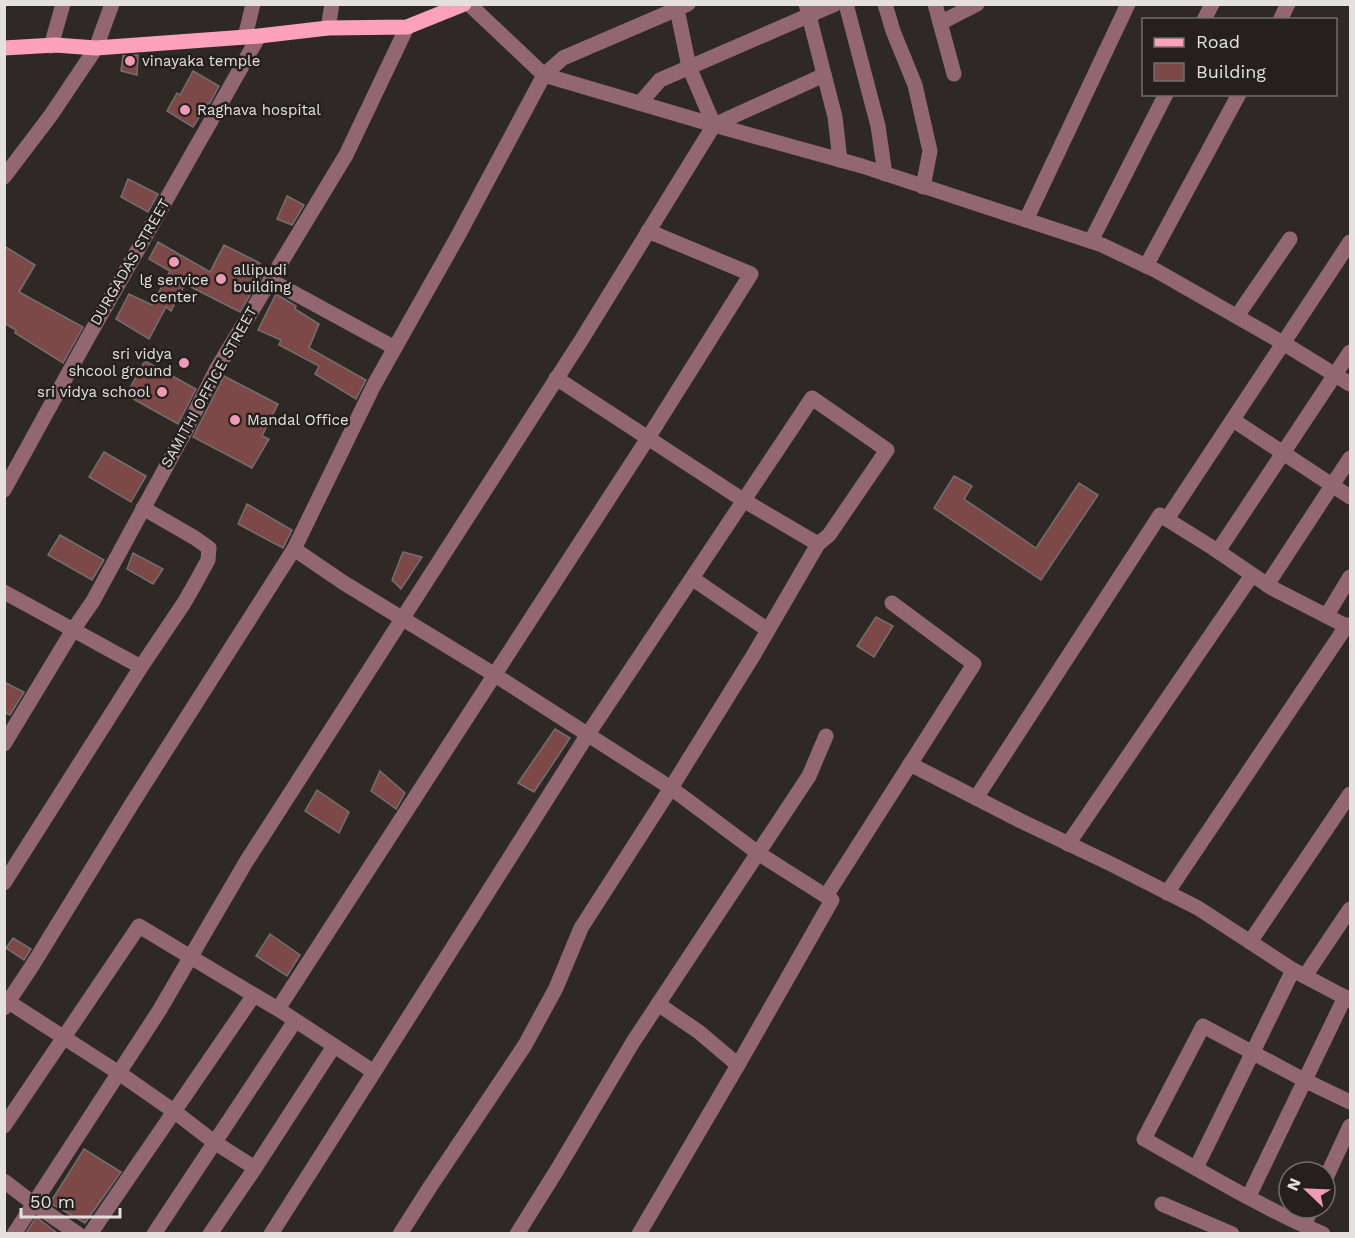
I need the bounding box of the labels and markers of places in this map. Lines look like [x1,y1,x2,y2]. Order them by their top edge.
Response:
place label: vinayaka temple [142,52,260,70]
marker: vinayaka temple [123,54,137,68]
place label: Raghava hospital [197,101,321,119]
marker: Raghava hospital [178,103,192,117]
marker: lg service center [167,255,181,269]
place label: allipudi building [233,261,291,296]
place label: lg service center [139,271,209,306]
marker: allipudi building [214,272,228,286]
place label: sri vidya shcool ground [68,345,172,380]
marker: sri vidya shcool ground [177,356,191,370]
place label: sri vidya school [37,383,150,401]
marker: sri vidya school [155,385,169,399]
place label: Mandal Office [247,411,349,429]
marker: Mandal Office [228,413,242,427]

